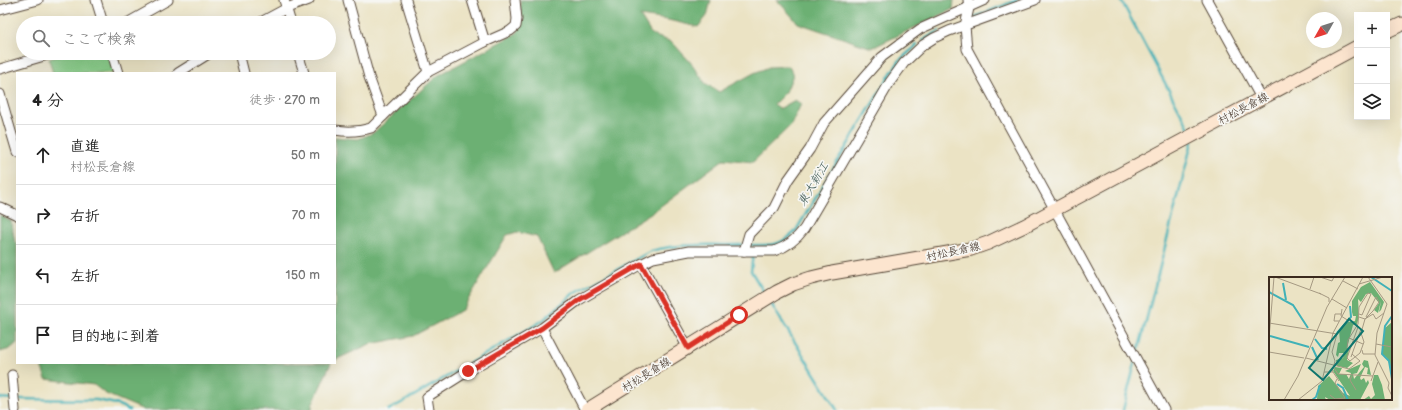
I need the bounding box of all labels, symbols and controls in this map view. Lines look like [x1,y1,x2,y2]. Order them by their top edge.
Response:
north arrow [1306,12,1342,48]
map controls [1354,12,1390,120]
button: + [1354,12,1390,48]
search box [16,16,336,60]
icon: search [30,27,52,49]
text: ここで検索 [62,30,137,49]
button: − [1354,48,1390,84]
button: layers [1354,84,1390,120]
street label: 村松長倉線 [1216,90,1271,127]
text: 4 分 [32,91,64,111]
text: 徒歩 · 270 m [250,92,320,108]
text: 直進 [70,137,100,156]
icon: ahead [32,144,54,166]
text: 50 m [291,147,320,163]
text: 村松長倉線 [70,159,135,175]
water label: 東大新江 [795,159,833,209]
icon: right [32,204,54,226]
text: 右折 [70,207,100,226]
text: 70 m [292,207,320,223]
street label: 村松長倉線 [925,239,981,264]
icon: left [32,264,54,286]
text: 左折 [70,267,100,286]
text: 150 m [286,267,320,283]
inset map [1269,277,1392,400]
route start [730,306,748,324]
icon: arrive [32,324,54,346]
text: 目的地に到着 [70,327,160,346]
street label: 村松長倉線 [619,354,673,395]
route end [459,362,477,380]

